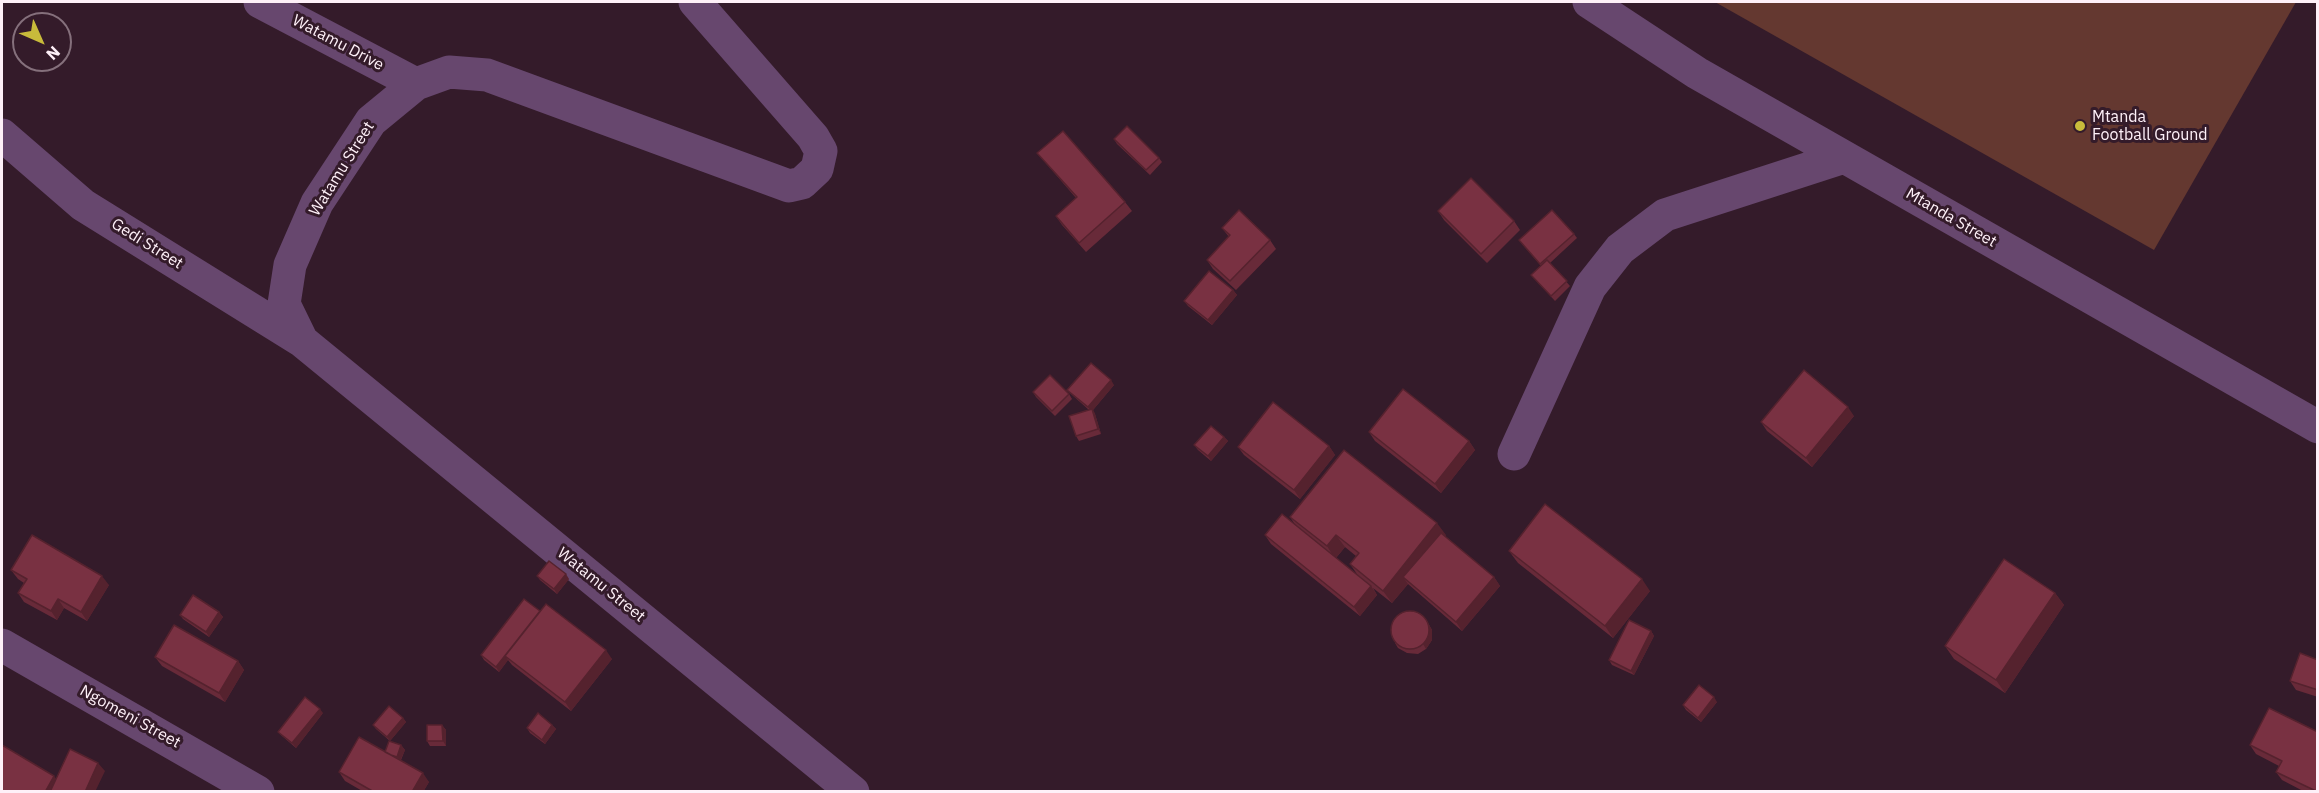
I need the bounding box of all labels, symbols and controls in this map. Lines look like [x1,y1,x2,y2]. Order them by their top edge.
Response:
street label: Watamu Drive [289,11,387,75]
north arrow [12,12,72,72]
text: N [42,42,64,64]
place label: Mtanda Football Ground [2092,107,2208,145]
street label: Watamu Street [305,118,379,220]
marker: Mtanda Football Ground [2073,119,2087,133]
street label: Mtanda Street [1902,184,2000,252]
street label: Gedi Street [108,214,186,274]
street label: Watamu Street [553,544,649,626]
street label: Ngomeni Street [76,681,184,753]

